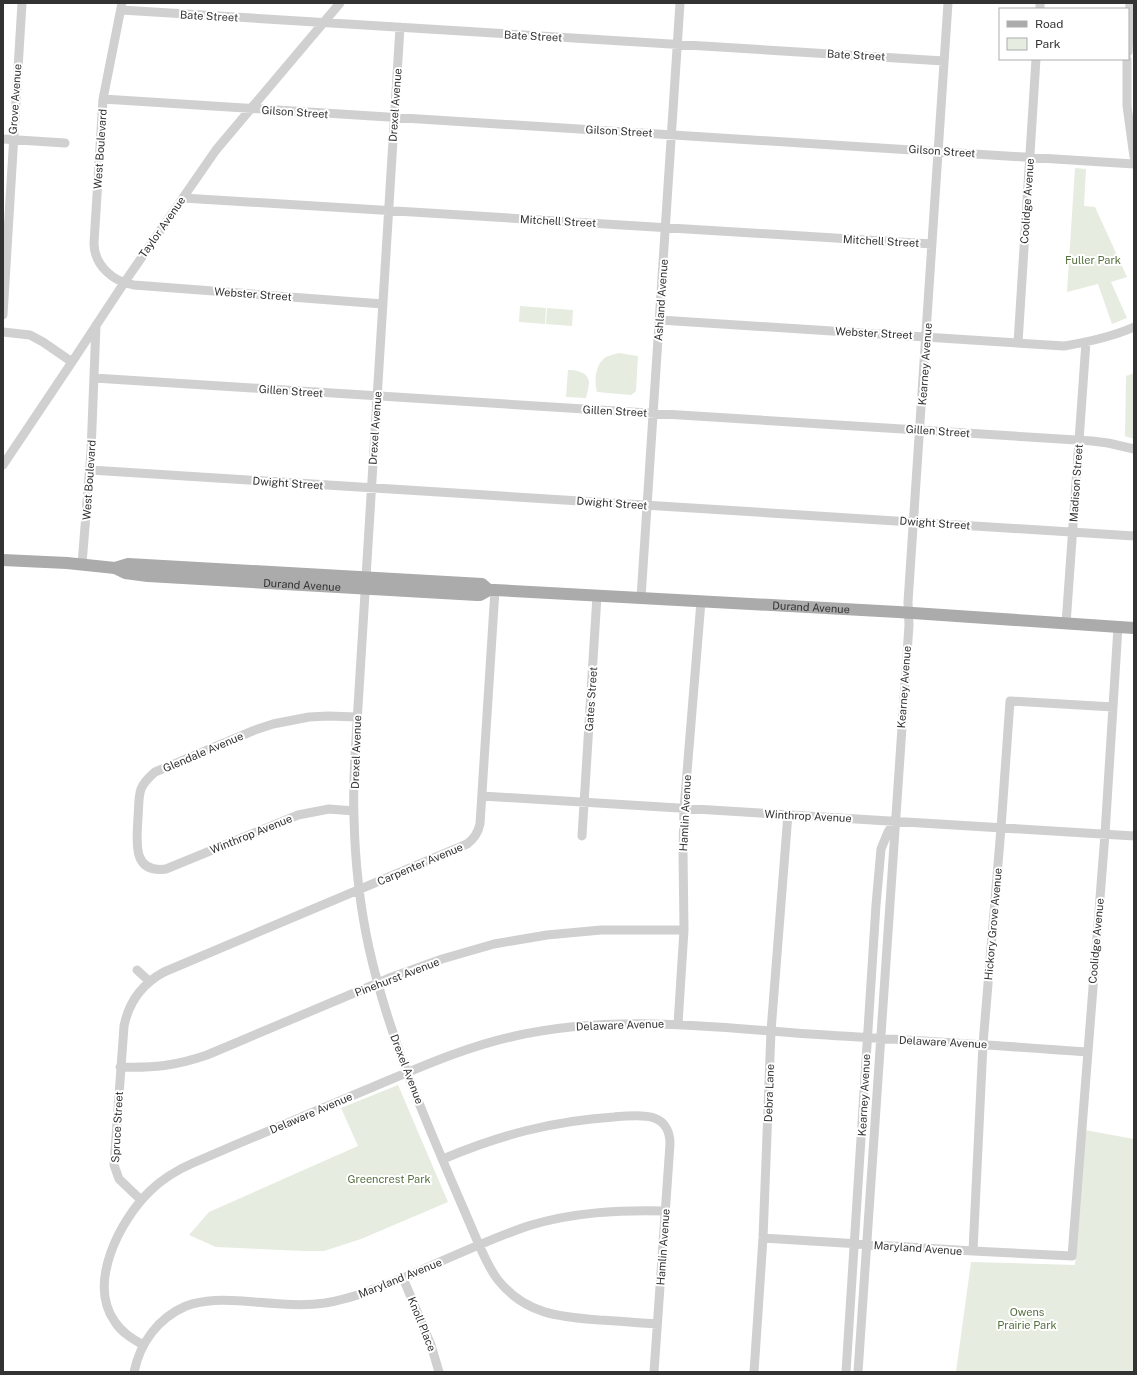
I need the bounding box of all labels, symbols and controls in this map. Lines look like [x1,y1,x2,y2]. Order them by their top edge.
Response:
street label: Bate Street [180,8,238,24]
legend [999,8,1129,60]
text: Road [1035,17,1063,31]
street label: Bate Street [504,28,562,44]
text: Park [1035,37,1061,51]
street label: Bate Street [827,47,885,63]
street label: Grove Avenue [7,63,23,135]
street label: Drexel Avenue [386,68,404,142]
street label: Gilson Street [261,104,329,120]
street label: West Boulevard [91,109,109,189]
street label: Gilson Street [585,123,653,139]
street label: Gilson Street [908,143,976,159]
street label: Coolidge Avenue [1018,158,1036,244]
street label: Taylor Avenue [137,194,187,260]
street label: Mitchell Street [520,213,596,229]
street label: Mitchell Street [843,233,919,249]
park label: Fuller Park [1065,254,1121,266]
street label: Ashland Avenue [652,259,670,341]
street label: Webster Street [214,285,292,303]
street label: Kearney Avenue [916,322,934,406]
street label: Webster Street [835,325,913,341]
street label: Gillen Street [258,383,324,399]
street label: Drexel Avenue [366,391,384,465]
street label: Gillen Street [582,403,648,419]
street label: Gillen Street [905,423,971,439]
street label: West Boulevard [80,440,98,520]
street label: Madison Street [1067,444,1085,522]
street label: Dwight Street [252,475,324,491]
street label: Dwight Street [576,495,648,511]
street label: Dwight Street [899,515,971,531]
street label: Durand Avenue [263,577,341,593]
street label: Durand Avenue [772,599,850,615]
street label: Kearney Avenue [895,645,913,729]
street label: Gates Street [583,666,599,732]
street label: Drexel Avenue [349,715,363,789]
street label: Glendale Avenue [161,730,245,774]
street label: Hamlin Avenue [677,774,693,852]
street label: Winthrop Avenue [764,808,852,824]
street label: Winthrop Avenue [208,812,294,856]
street label: Carpenter Avenue [375,841,465,887]
street label: Hickory Grove Avenue [982,867,1004,981]
street label: Coolidge Avenue [1086,898,1106,984]
street label: Pinehurst Avenue [353,955,441,999]
street label: Delaware Avenue [576,1017,664,1033]
street label: Drexel Avenue [388,1032,426,1106]
street label: Delaware Avenue [899,1034,987,1050]
street label: Kearney Avenue [856,1053,872,1137]
street label: Debra Lane [762,1064,776,1122]
street label: Delaware Avenue [268,1090,354,1136]
street label: Spruce Street [109,1091,125,1163]
park label: Greencrest Park [347,1173,431,1185]
street label: Hamlin Avenue [654,1208,672,1286]
street label: Maryland Avenue [873,1239,963,1257]
street label: Maryland Avenue [357,1256,443,1300]
street label: Knoll Place [406,1295,438,1353]
park label: Owens Prairie Park [997,1306,1057,1331]

